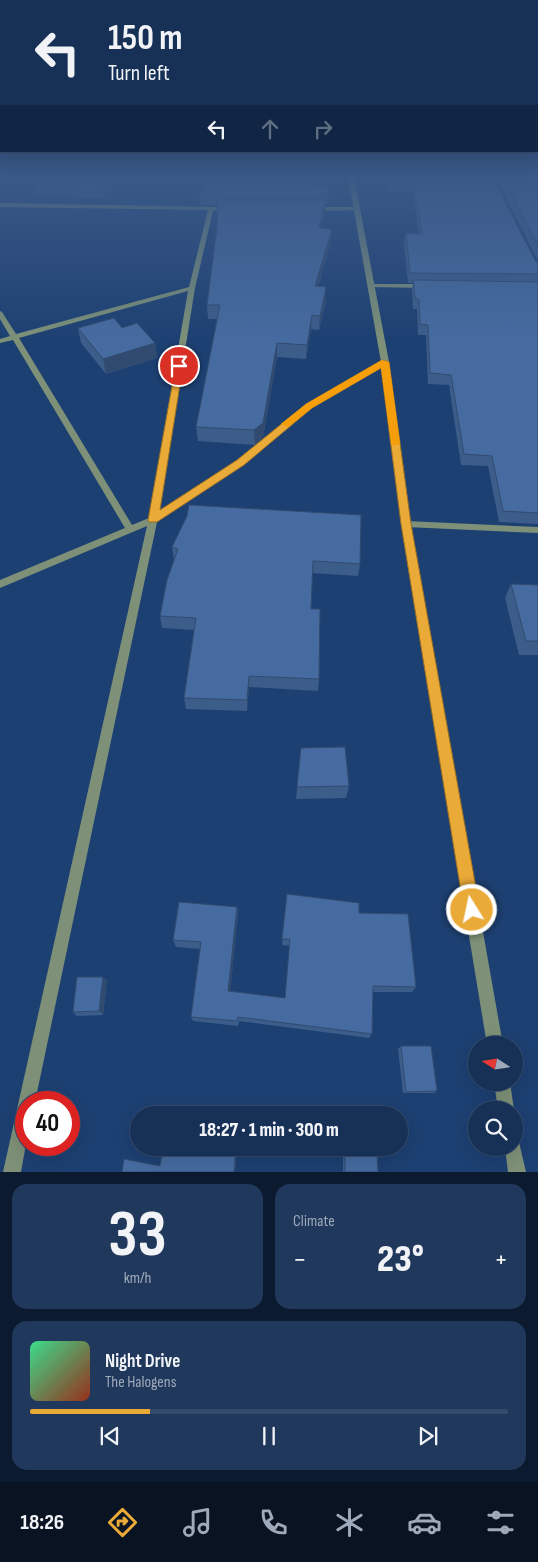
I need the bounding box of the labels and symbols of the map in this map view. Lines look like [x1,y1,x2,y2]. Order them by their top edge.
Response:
pin [158,345,200,387]
position arrow [445,883,497,935]
north arrow [468,1036,522,1091]
speed limit sign: 40 [15,1091,80,1156]

